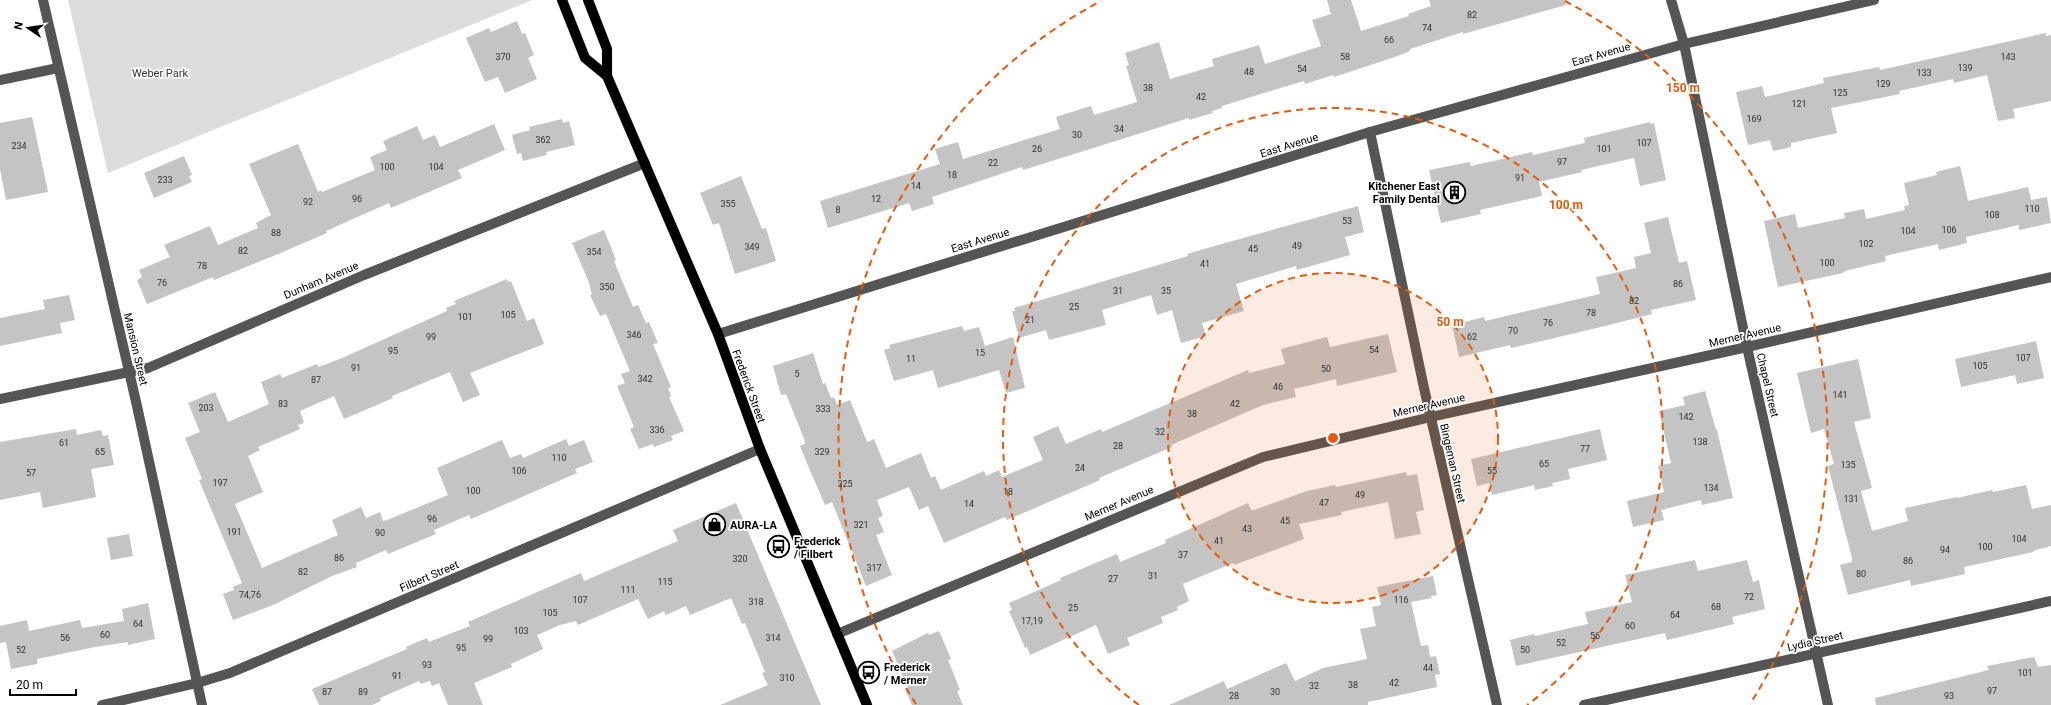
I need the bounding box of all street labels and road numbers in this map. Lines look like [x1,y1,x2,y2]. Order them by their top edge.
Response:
street label: East Avenue [1570,40,1632,69]
street label: East Avenue [1258,130,1320,160]
street label: East Avenue [949,225,1011,255]
street label: Dunham Avenue [282,259,361,302]
street label: Mansion Street [121,312,150,387]
street label: Merner Avenue [1708,321,1783,350]
street label: Frederick Street [729,348,768,425]
street label: Chapel Street [1754,352,1781,419]
street label: Merner Avenue [1392,391,1467,420]
street label: Bingeman Street [1437,422,1468,504]
street label: Merner Avenue [1083,483,1156,524]
street label: Filbert Street [398,558,461,595]
street label: Lydia Street [1786,629,1845,654]

